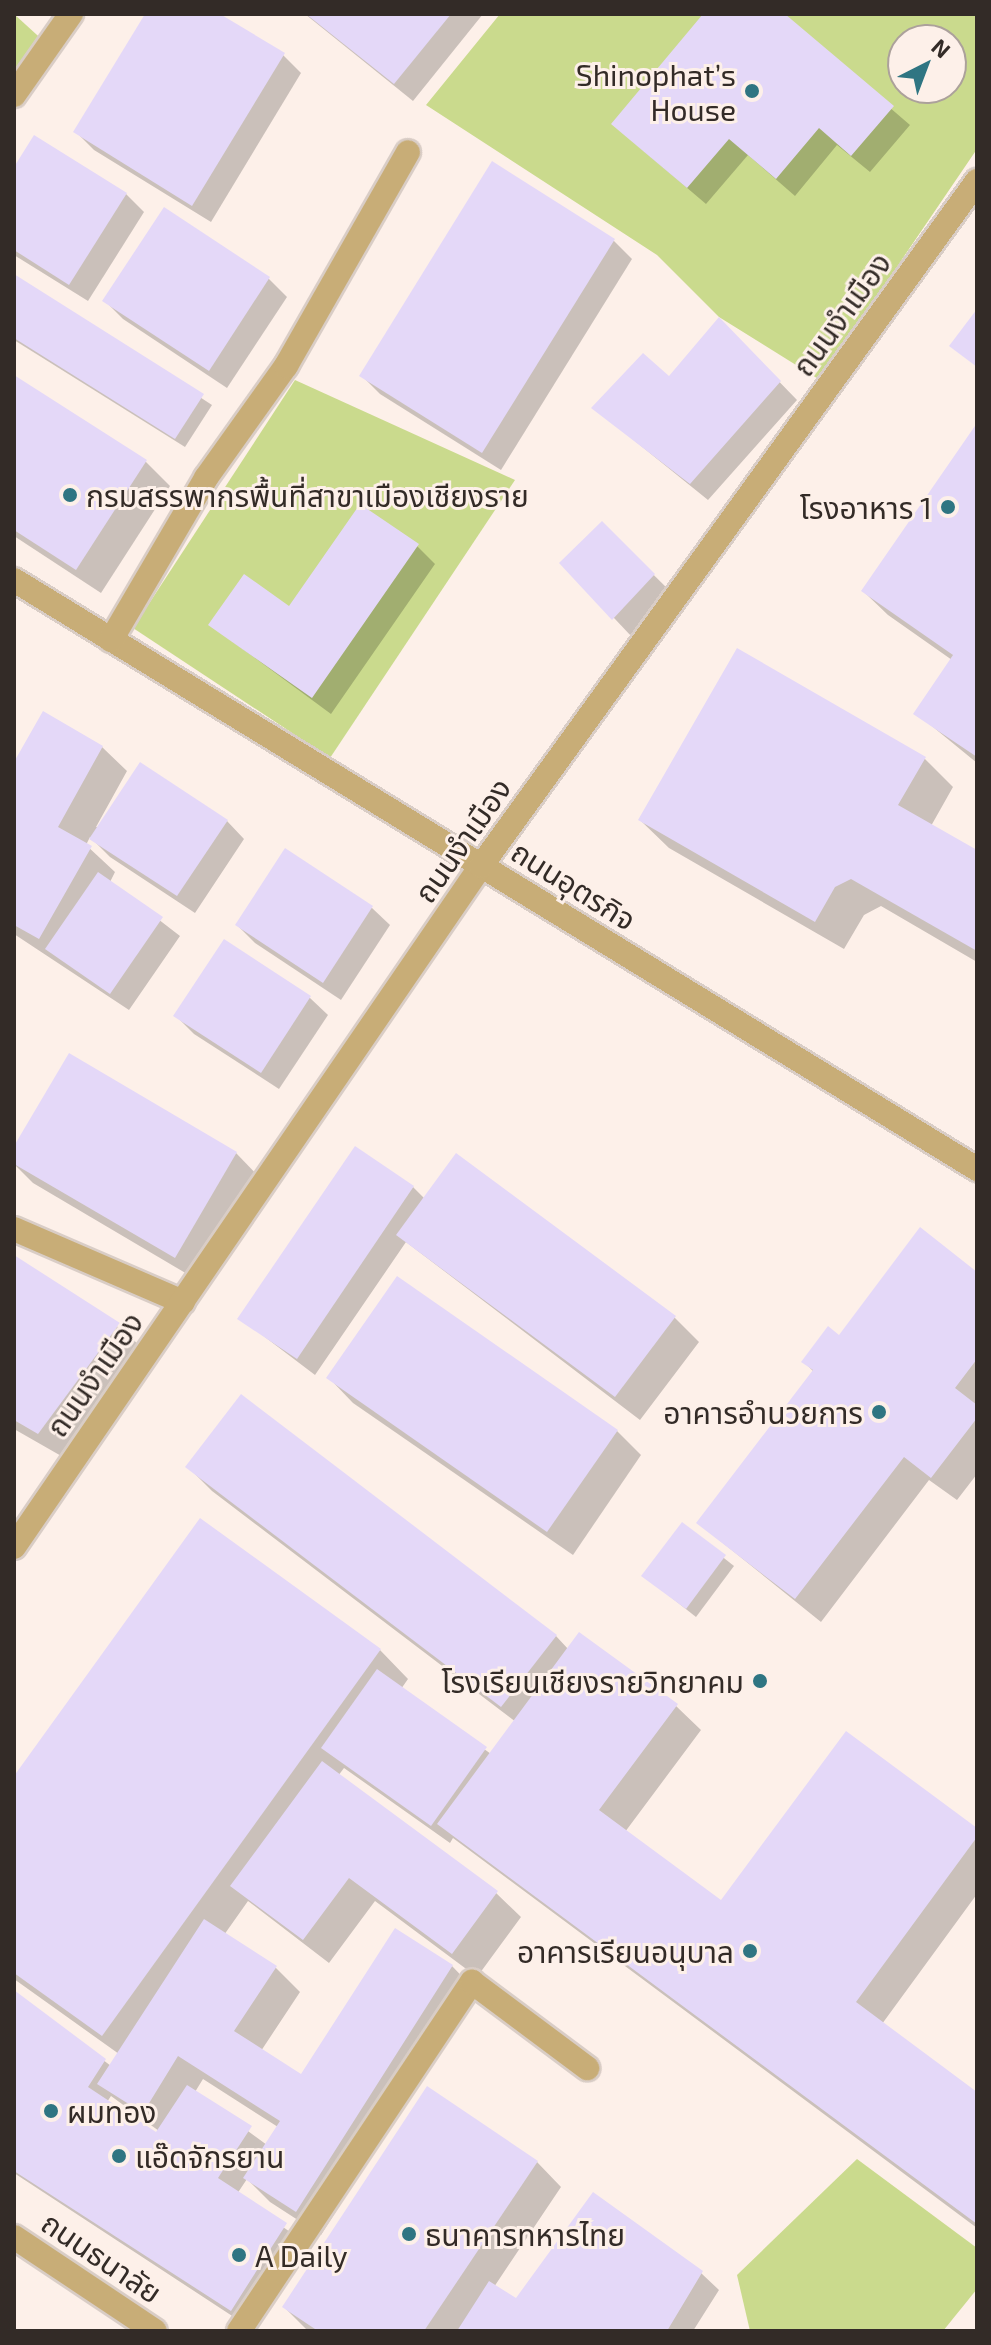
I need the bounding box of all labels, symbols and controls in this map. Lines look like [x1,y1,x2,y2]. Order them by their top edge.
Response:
north arrow [887,24,967,104]
text: N [927,33,956,63]
place label: Shinophat’s House [576,56,736,126]
marker: Shinophat’s House [743,82,761,100]
street label: ถนนงำเมือง [784,245,898,383]
place label: กรมสรรพากรพื้นที่สาขาเมืองเชียงราย [86,477,529,513]
marker: กรมสรรพากรพื้นที่สาขาเมืองเชียงราย [61,486,79,504]
place label: โรงอาหาร 1 [800,489,932,525]
marker: โรงอาหาร 1 [939,498,957,516]
street label: ถนนงำเมือง [406,771,518,909]
street label: ถนนอุตรกิจ [505,833,643,937]
street label: ถนนงำเมือง [38,1305,150,1443]
place label: อาคารอำนวยการ [663,1394,863,1430]
marker: อาคารอำนวยการ [870,1403,888,1421]
place label: โรงเรียนเชียงรายวิทยาคม [441,1663,744,1699]
marker: โรงเรียนเชียงรายวิทยาคม [751,1672,769,1690]
place label: อาคารเรียนอนุบาล [517,1933,734,1969]
marker: อาคารเรียนอนุบาล [741,1942,759,1960]
place label: ผมทอง [67,2093,156,2129]
marker: ผมทอง [42,2102,60,2120]
place label: แอ๊ดจักรยาน [135,2138,284,2174]
marker: แอ๊ดจักรยาน [110,2147,128,2165]
street label: ถนนธนาลัย [35,2204,169,2310]
place label: ธนาคารทหารไทย [425,2216,625,2252]
marker: ธนาคารทหารไทย [400,2225,418,2243]
place label: A Daily [255,2237,348,2273]
marker: A Daily [230,2246,248,2264]

